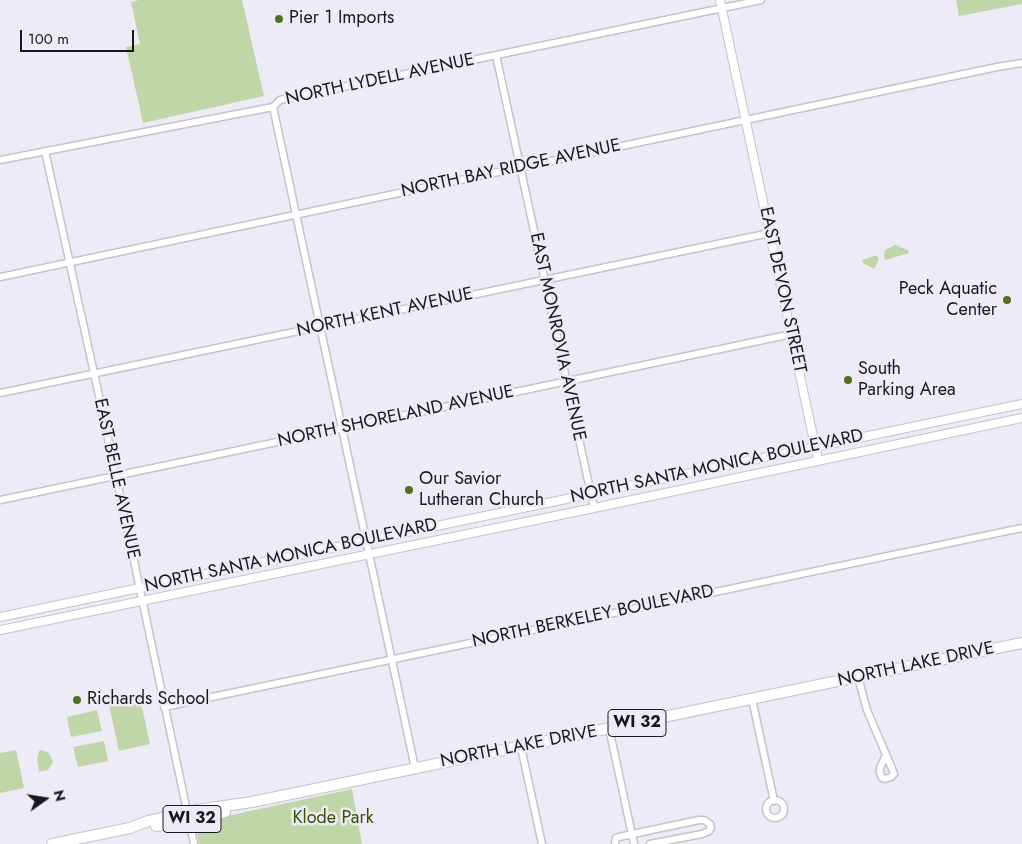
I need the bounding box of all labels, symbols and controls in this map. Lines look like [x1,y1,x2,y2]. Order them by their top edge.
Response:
place label: Pier 1 Imports [289,8,394,30]
marker: Pier 1 Imports [273,13,285,25]
scale bar [22,20,136,52]
text: 100 m [28,28,69,50]
street label: NORTH LYDELL AVENUE [284,49,476,111]
street label: NORTH BAY RIDGE AVENUE [399,135,623,203]
street label: EAST DEVON STREET [754,205,810,375]
street label: EAST MONROVIA AVENUE [524,231,590,443]
place label: Peck Aquatic Center [899,279,997,322]
street label: NORTH KENT AVENUE [295,284,475,342]
marker: Peck Aquatic Center [1001,294,1013,306]
place label: South Parking Area [858,359,956,402]
marker: South Parking Area [842,374,854,386]
street label: NORTH SHORELAND AVENUE [276,381,516,453]
street label: EAST BELLE AVENUE [88,397,144,561]
street label: NORTH SANTA MONICA BOULEVARD [569,425,865,509]
place label: Our Savior Lutheran Church [419,469,544,512]
marker: Our Savior Lutheran Church [403,484,415,496]
street label: NORTH SANTA MONICA BOULEVARD [143,514,439,598]
street label: NORTH BERKELEY BOULEVARD [470,581,716,653]
street label: NORTH LAKE DRIVE [836,638,996,692]
place label: Richards School [87,689,209,711]
marker: Richards School [71,694,83,706]
road number: WI 32 [608,710,666,736]
street label: NORTH LAKE DRIVE [439,721,599,773]
north arrow [20,774,70,824]
text: N [49,788,71,803]
road number: WI 32 [163,806,221,832]
park label: Klode Park [292,808,374,830]

